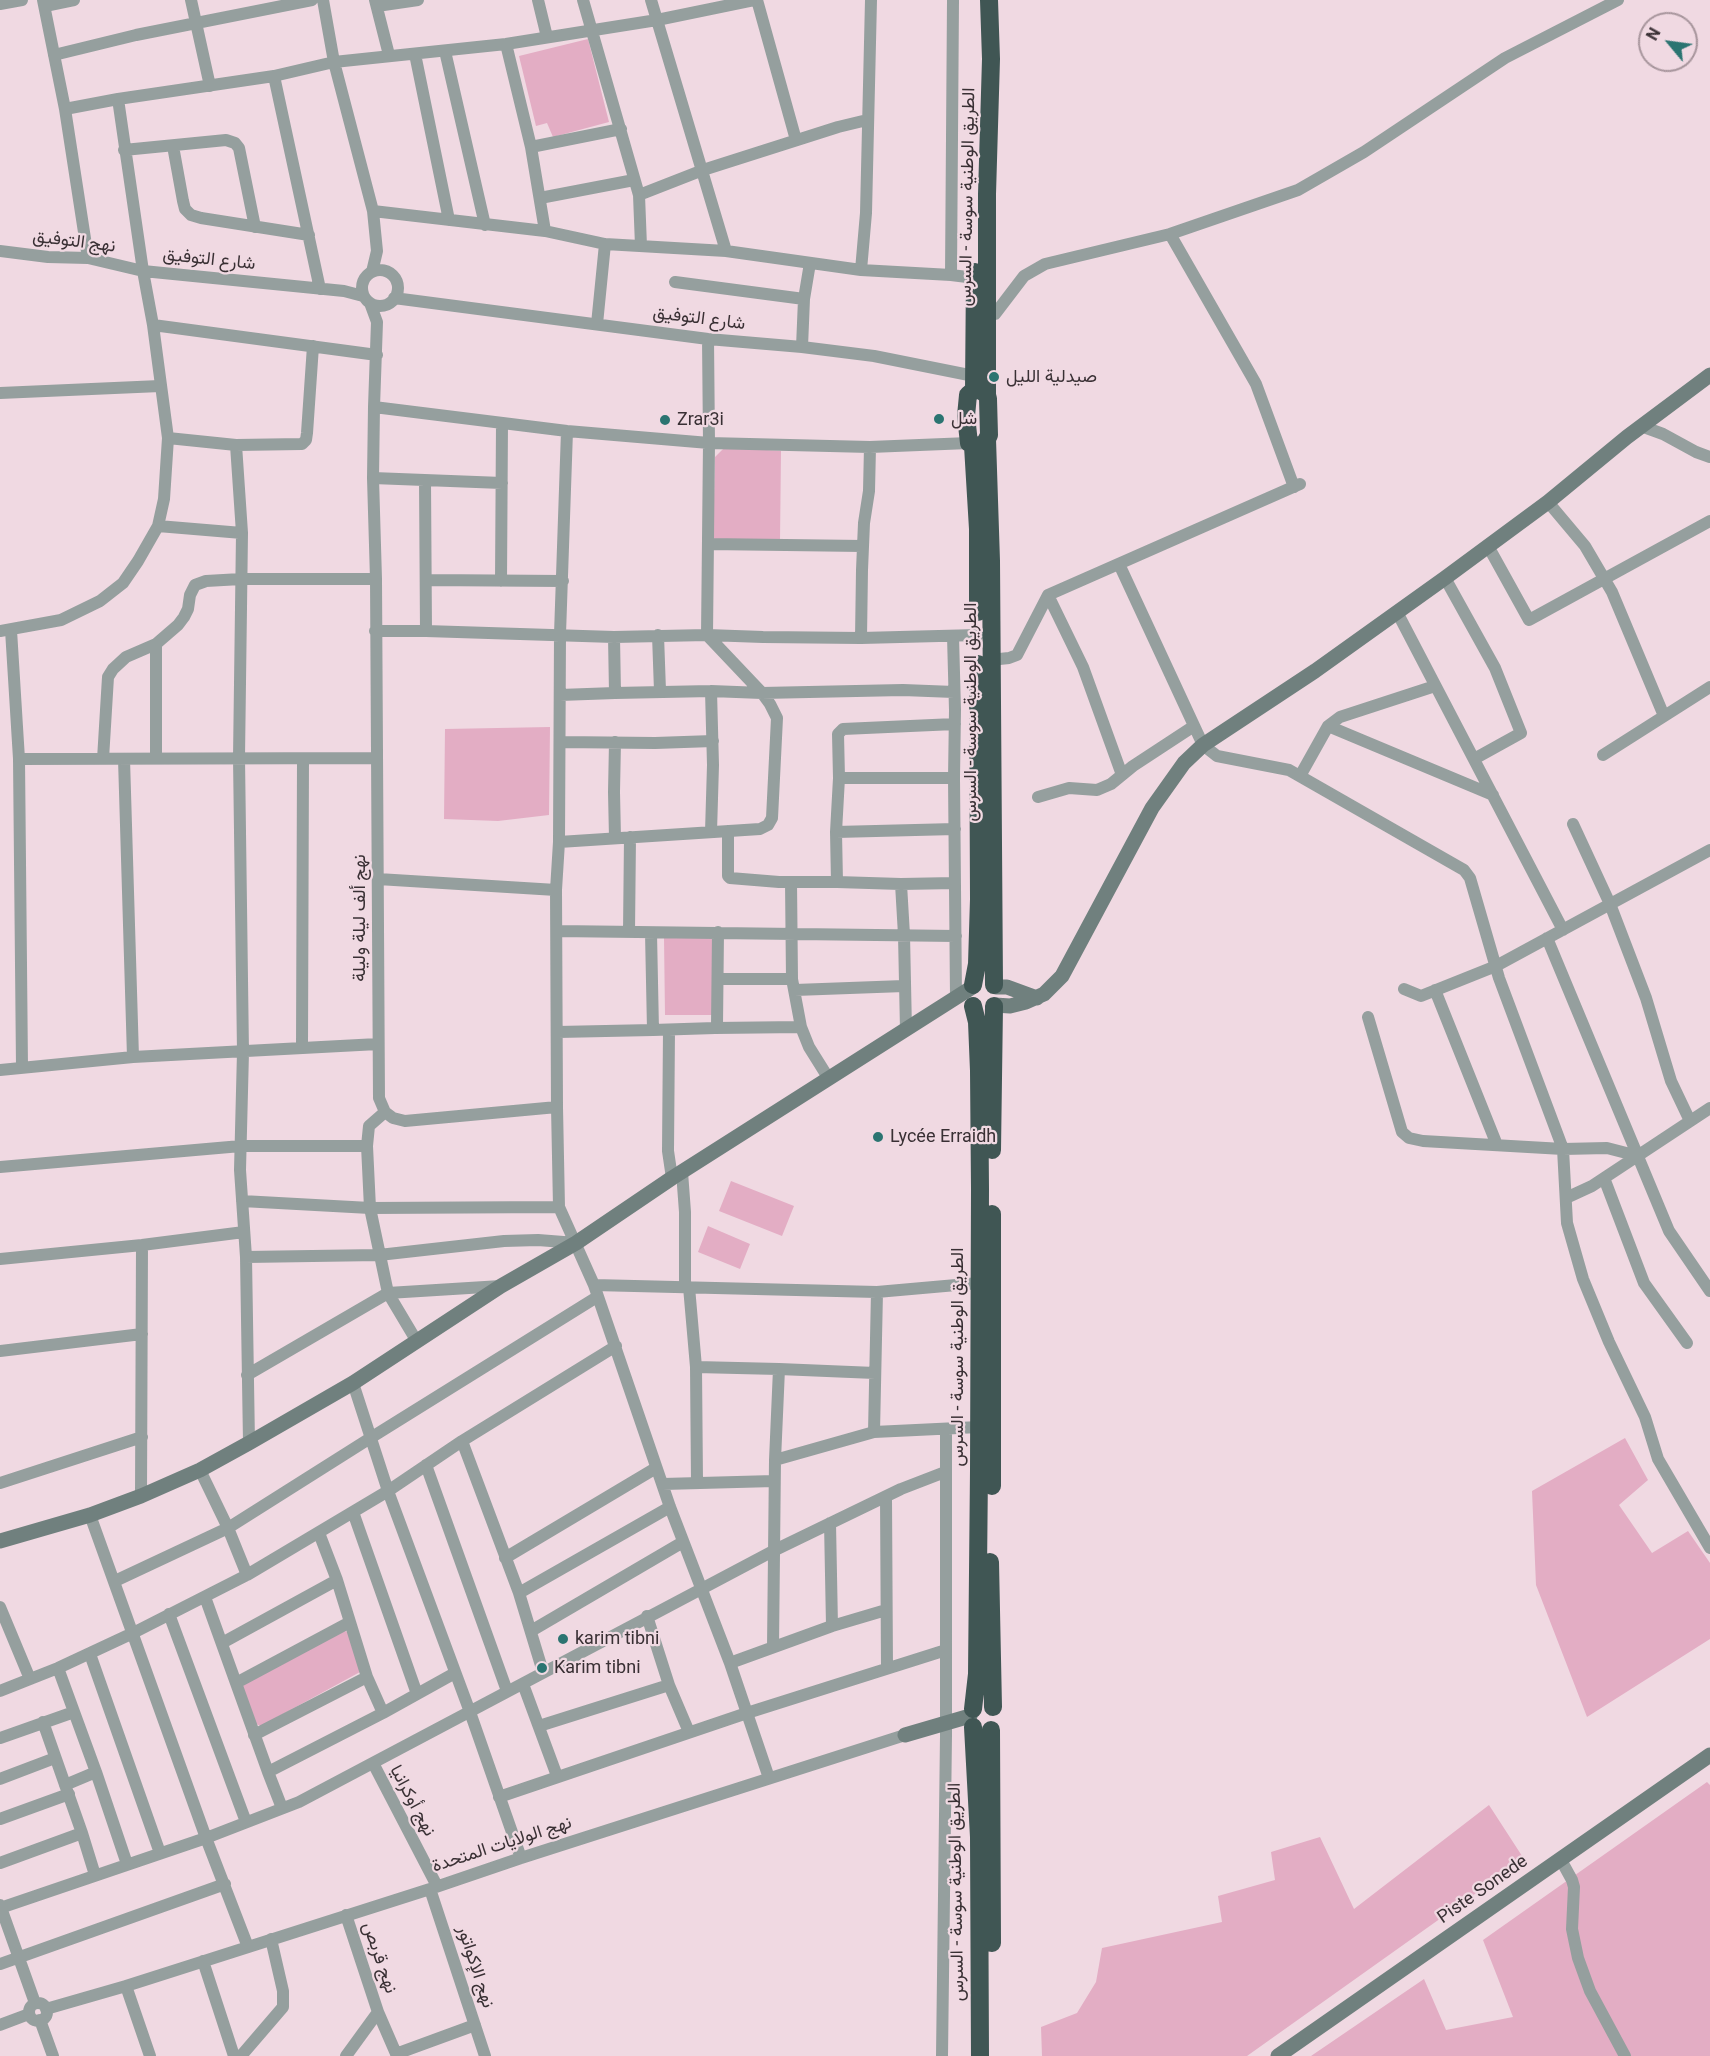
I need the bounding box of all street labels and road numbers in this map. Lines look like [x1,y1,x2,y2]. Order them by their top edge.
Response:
street label: الطريق الوطنية سوسة - السرس [955,87,981,307]
street label: نهج التوفيق [31,226,117,258]
street label: شارع التوفيق [162,244,256,276]
street label: شارع التوفيق [651,303,747,335]
street label: الطريق الوطنية سوسة - السرس [960,603,982,821]
street label: نهج ألف ليلة وليلة [349,854,371,982]
street label: الطريق الوطنية سوسة - السرس [947,1248,969,1466]
street label: نهج أوكرانيا [384,1762,440,1840]
street label: الطريق الوطنية سوسة - السرس [944,1782,970,2002]
street label: نهج الولايات المتحدة [430,1812,574,1878]
street label: Piste Sonede [1434,1851,1532,1929]
street label: نهج قربص [357,1920,401,1996]
street label: نهج الإكواتور [452,1923,498,2011]

